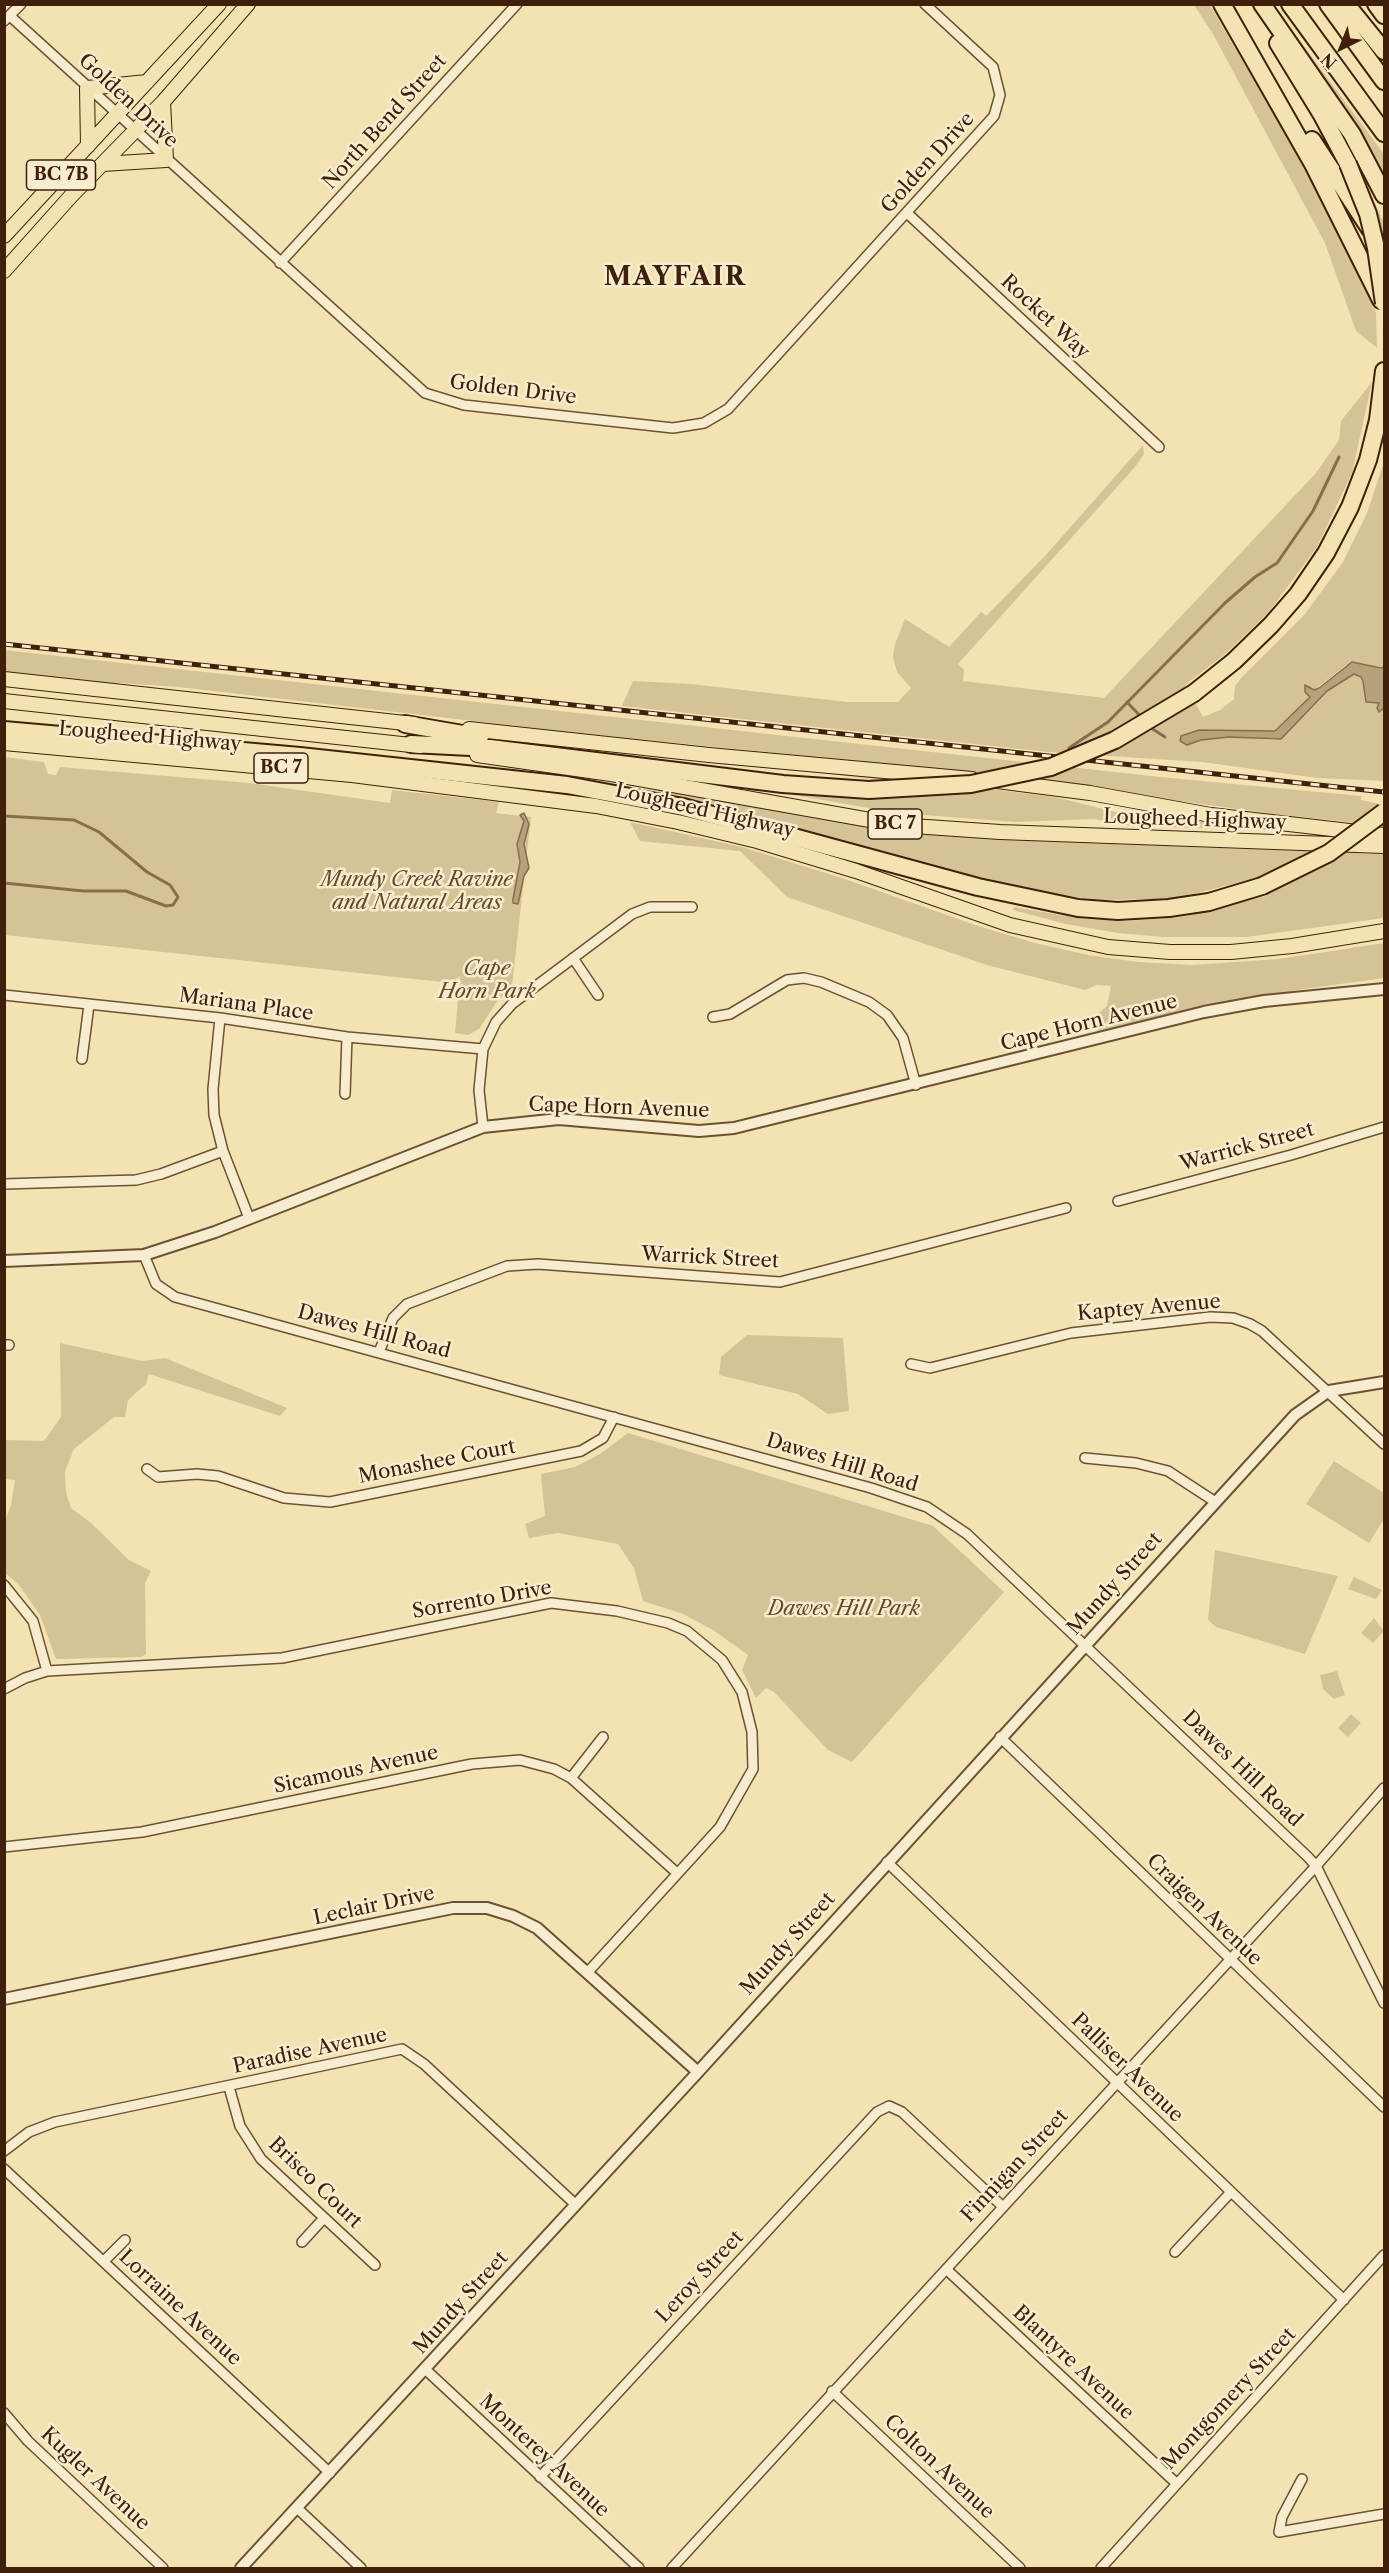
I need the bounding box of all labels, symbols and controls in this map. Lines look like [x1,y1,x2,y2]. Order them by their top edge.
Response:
north arrow [1311,18,1371,78]
street label: Golden Drive [73,49,183,153]
text: N [1317,49,1341,73]
street label: North Bend Street [318,50,452,194]
street label: Golden Drive [876,108,980,218]
road number: BC 7B [26,160,96,190]
district label: MAYFAIR [604,261,746,293]
street label: Rocket Way [996,270,1094,364]
street label: Golden Drive [448,370,578,410]
street label: Lougheed Highway [58,717,242,757]
road number: BC 7 [254,753,308,783]
street label: Lougheed Highway [613,779,797,843]
street label: Lougheed Highway [1103,805,1287,835]
road number: BC 7 [868,809,922,839]
park label: Mundy Creek Ravine and Natural Areas [321,868,513,915]
park label: Cape Horn Park [438,957,536,1004]
street label: Mariana Place [177,984,315,1026]
street label: Cape Horn Avenue [998,989,1180,1057]
street label: Cape Horn Avenue [528,1093,710,1123]
street label: Warrick Street [1177,1118,1317,1176]
street label: Warrick Street [641,1242,779,1274]
street label: Kaptey Avenue [1076,1290,1222,1326]
street label: Dawes Hill Road [295,1300,453,1364]
street label: Dawes Hill Road [763,1429,921,1497]
street label: Monashee Court [356,1435,518,1489]
street label: Mundy Street [1063,1528,1167,1640]
street label: Sorrento Drive [410,1576,554,1624]
park label: Dawes Hill Park [768,1597,920,1621]
street label: Dawes Hill Road [1177,1706,1307,1832]
street label: Sicamous Avenue [272,1741,440,1799]
street label: Craigen Avenue [1141,1849,1267,1971]
street label: Leclair Drive [311,1881,437,1931]
street label: Mundy Street [736,1888,840,2000]
street label: Palliser Avenue [1066,2009,1188,2127]
street label: Paradise Avenue [231,2023,389,2079]
street label: Finnigan Street [957,2105,1073,2227]
street label: Brisco Court [263,2132,367,2234]
street label: Leroy Street [651,2226,749,2328]
street label: Lorraine Avenue [114,2245,246,2371]
street label: Mundy Street [409,2247,513,2359]
street label: Blantyre Avenue [1007,2301,1139,2425]
street label: Montgomery Street [1157,2323,1301,2475]
street label: Monterey Avenue [474,2389,614,2523]
street label: Colton Avenue [879,2410,999,2524]
street label: Kugler Avenue [35,2422,155,2536]

